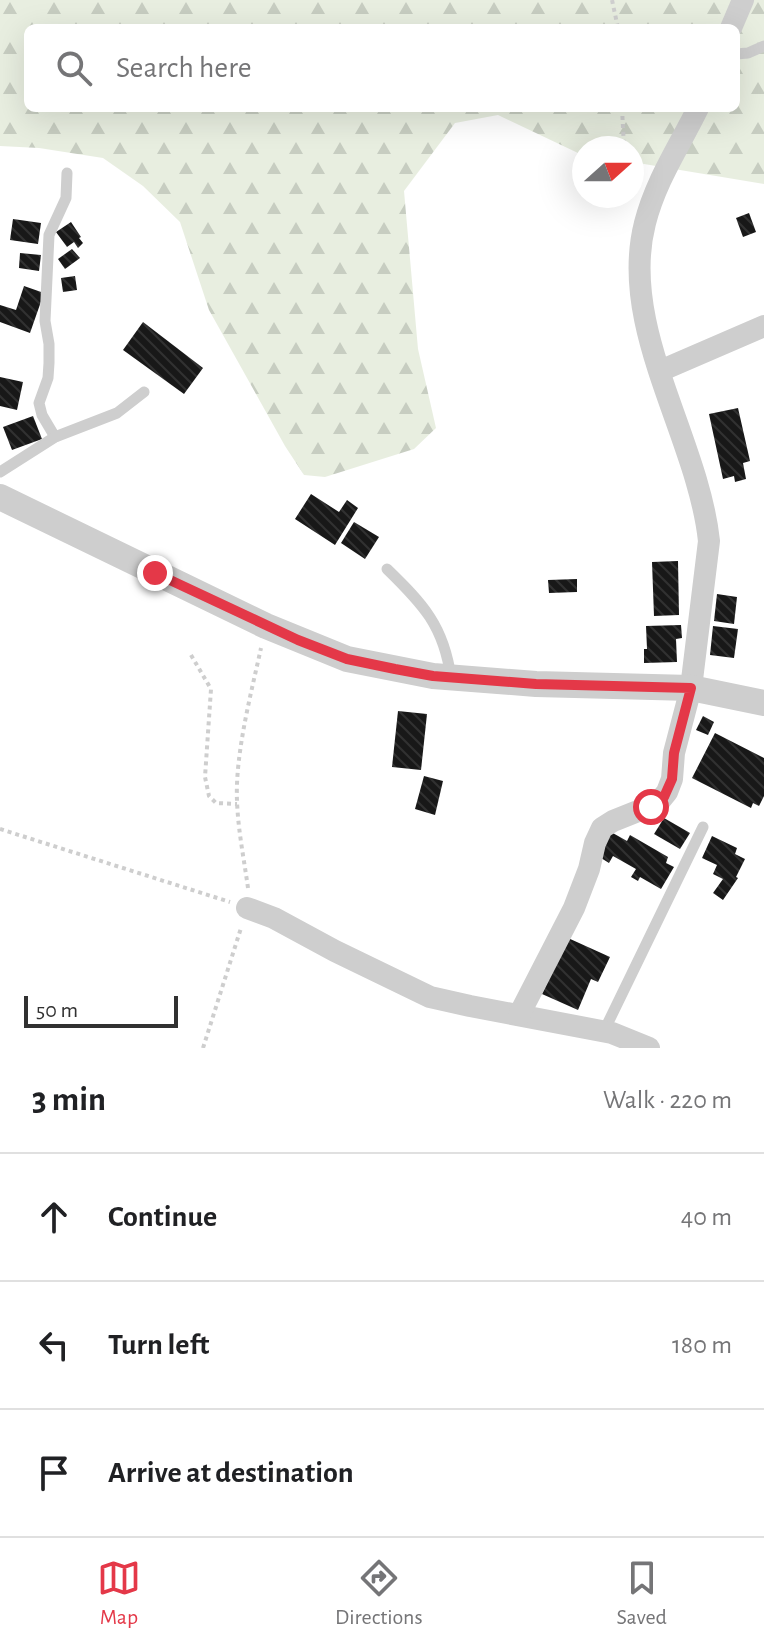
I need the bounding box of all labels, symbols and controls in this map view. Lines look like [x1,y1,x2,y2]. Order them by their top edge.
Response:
search box [24,24,740,112]
icon: search [52,46,96,90]
text: Search here [116,53,252,83]
north arrow [572,136,644,208]
route end [137,555,173,591]
route start [633,789,669,825]
scale bar [24,992,178,1028]
text: 50 m [36,999,78,1021]
text: 3 min [32,1083,106,1117]
text: Walk · 220 m [603,1087,732,1113]
icon: ahead [32,1195,76,1239]
text: Continue [108,1202,217,1232]
text: 40 m [681,1204,732,1230]
icon: left [32,1323,76,1367]
text: Turn left [108,1330,209,1360]
text: 180 m [672,1332,732,1358]
icon: arrive [32,1451,76,1495]
text: Arrive at destination [108,1458,354,1488]
tab: Map [97,1556,141,1630]
tab: Directions [335,1556,423,1630]
tab: Saved [617,1556,667,1630]

